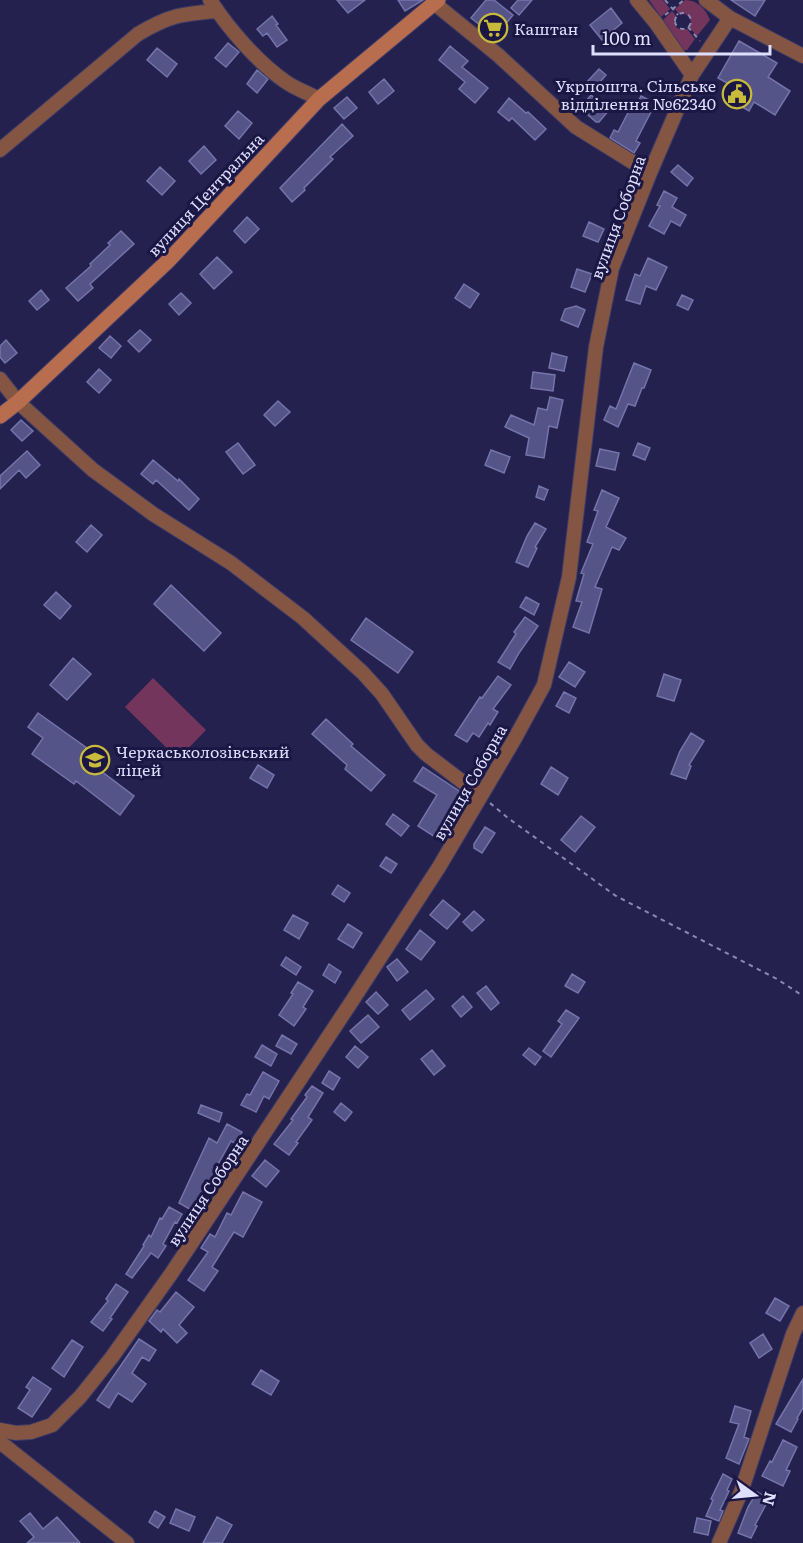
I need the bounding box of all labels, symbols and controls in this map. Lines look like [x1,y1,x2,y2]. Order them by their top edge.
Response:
supermarket icon: Каштан [477,12,509,44]
place label: Каштан [514,16,579,40]
scale bar [593,18,770,56]
text: 100 m [602,24,651,51]
place label: Укрпошта. Сільське відділення №62340 [556,73,716,115]
public building icon: Укрпошта. Сільське відділення №62340 [721,78,753,110]
street label: вулиця Центральна [141,127,269,261]
street label: вулиця Соборна [583,151,651,282]
street label: вулиця Соборна [426,719,512,844]
place label: Черкаськолозівський ліцей [116,739,290,781]
school or university icon: Черкаськолозівський ліцей [79,744,111,776]
street label: вулиця Соборна [161,1129,254,1251]
north arrow [725,1465,785,1525]
text: N [757,1490,784,1509]

